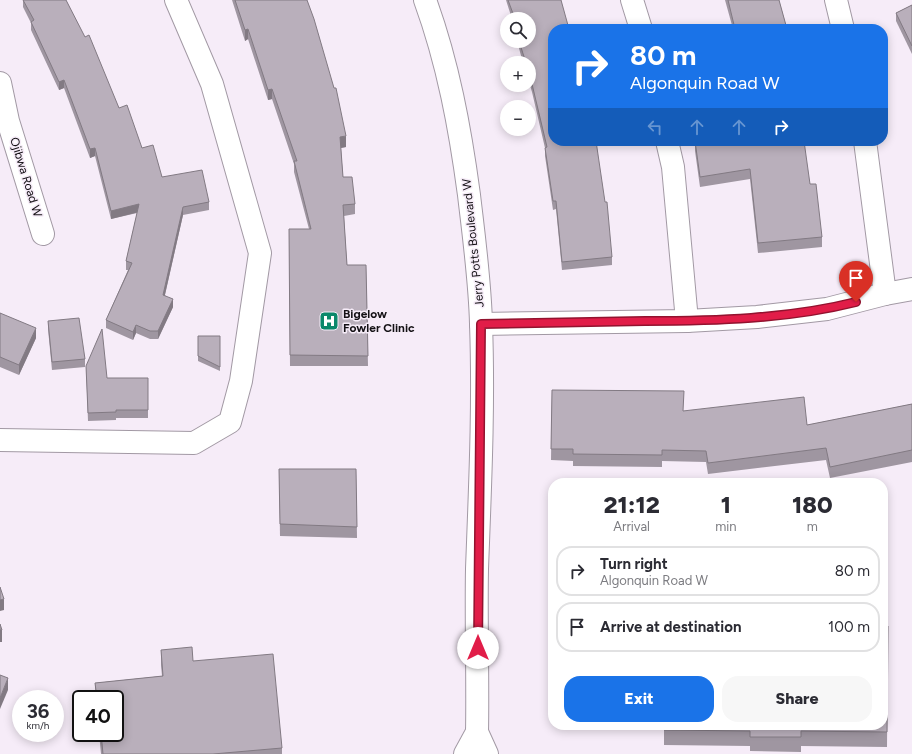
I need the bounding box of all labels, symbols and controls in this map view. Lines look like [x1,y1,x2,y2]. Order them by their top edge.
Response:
map controls [500,12,536,136]
button: search [500,12,536,48]
text: 80 m [630,38,696,72]
icon: right [564,40,616,92]
button: + [500,56,536,92]
text: Algonquin Road W [630,72,779,94]
button: − [500,100,536,136]
icon: left [644,116,666,138]
icon: ahead [686,116,708,138]
icon: ahead [728,116,750,138]
icon: right [770,116,792,138]
street label: Ojibwa Road W [7,135,45,219]
street label: Jerry Potts Boulevard W [459,177,487,308]
pin [839,261,873,302]
icon: arrive [845,267,867,289]
place label: Bigelow Fowler Clinic [343,307,415,335]
hospital icon: Bigelow Fowler Clinic [318,310,340,332]
text: 21:12 [603,490,660,519]
text: 1 [721,490,731,519]
text: 180 [792,490,833,519]
text: Arrival [613,519,650,534]
text: min [715,519,737,534]
text: m [807,519,818,534]
text: Turn right [600,555,668,573]
icon: right [566,560,588,582]
text: 80 m [835,562,870,580]
text: Algonquin Road W [600,573,708,588]
icon: arrive [566,616,588,638]
text: Arrive at destination [600,618,741,636]
text: 100 m [828,618,870,636]
position arrow [457,627,499,669]
button: Exit [564,676,714,722]
button: Share [722,676,872,722]
speed limit sign: 40 [72,690,124,742]
text: 36 [27,699,49,723]
text: km/h [27,719,49,732]

